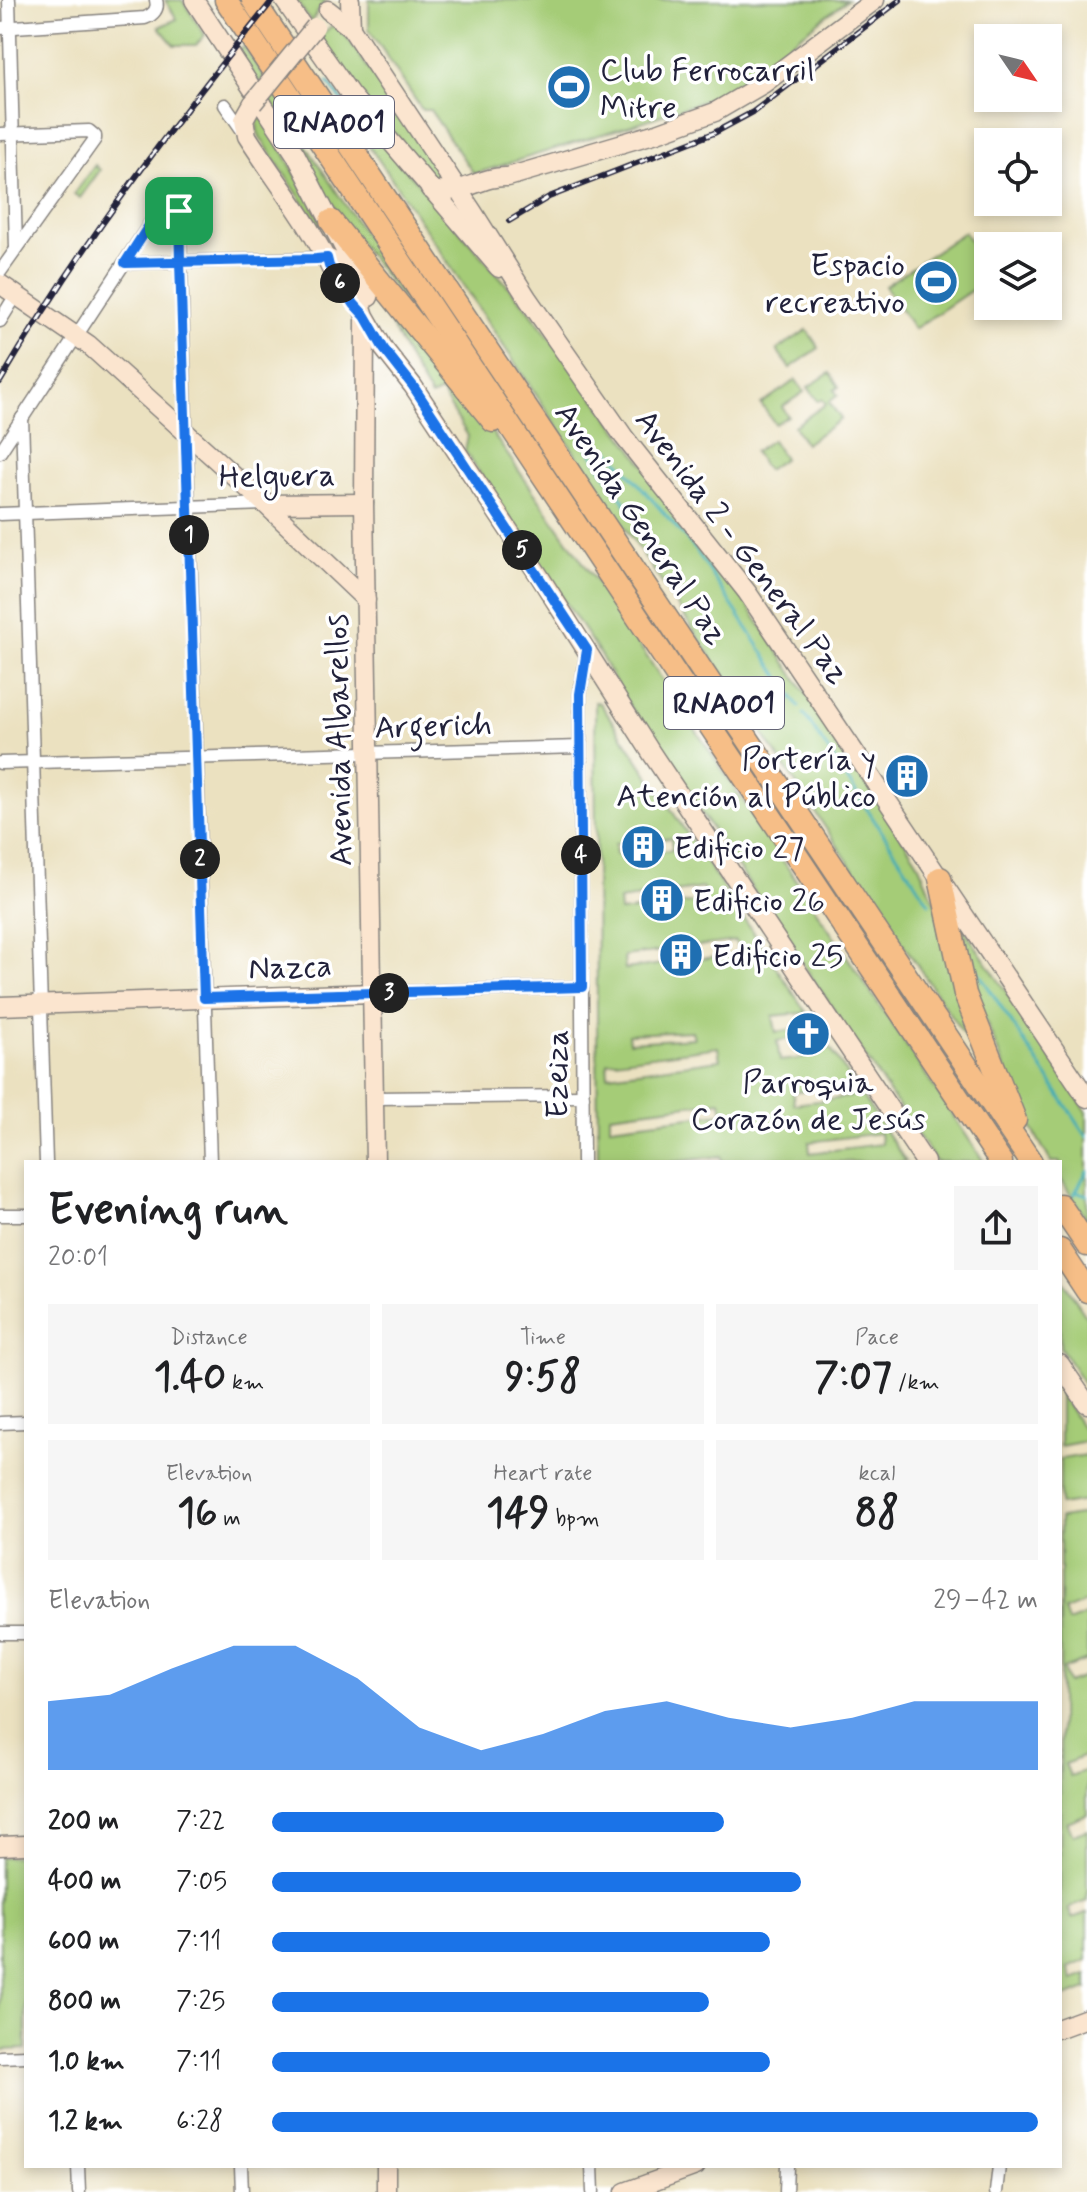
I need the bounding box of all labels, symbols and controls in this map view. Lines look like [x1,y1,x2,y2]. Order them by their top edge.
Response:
north arrow [974,24,1062,112]
map controls [974,24,1062,320]
place label: Club Ferrocarril Mitre [600,50,815,129]
sports icon: Club Ferrocarril Mitre [545,63,593,111]
road number: RNA001 [274,96,394,148]
button: locate [974,128,1062,216]
pin [145,177,213,245]
icon: arrive [157,189,201,233]
button: layers [974,232,1062,320]
place label: Espacio recreativo [766,245,905,324]
sports icon: Espacio recreativo [912,258,960,306]
pin: 6 [320,263,360,303]
text: 6 [334,269,346,297]
street label: Avenida General Paz [544,395,737,653]
street label: Avenida 2 - General Paz [624,401,859,693]
street label: Helguera [218,455,336,501]
pin: 1 [169,515,209,555]
text: 1 [184,521,194,549]
pin: 5 [502,530,542,570]
text: 5 [515,536,529,564]
street label: Avenida Albarellos [317,613,363,866]
road number: RNA001 [664,677,784,729]
street label: Argerich [374,704,493,753]
place label: Portería y Atención al Público [616,739,876,818]
building icon: Portería y Atención al Público [883,752,931,800]
building icon: Edificio 27 [619,823,667,871]
place label: Edificio 27 [674,828,804,870]
pin: 4 [561,835,601,875]
pin: 2 [180,839,220,879]
text: 4 [575,841,587,869]
text: 2 [195,845,205,873]
building icon: Edificio 26 [638,876,686,924]
place label: Edificio 26 [693,881,825,923]
building icon: Edificio 25 [657,931,705,979]
place label: Edificio 25 [712,936,843,978]
street label: Nazca [248,946,332,990]
pin: 3 [369,973,409,1013]
text: 3 [384,979,394,1007]
church icon: Parroquia Corazón de Jesús [784,1010,832,1058]
street label: Ezeiza [537,1030,579,1118]
place label: Parroquia Corazón de Jesús [691,1062,925,1141]
text: Evening run [48,1182,288,1240]
button: share [954,1186,1038,1270]
text: 20:01 [48,1241,108,1275]
text: Distance [170,1324,248,1352]
text: Time [520,1324,566,1352]
text: Pace [855,1324,899,1352]
text: 1.40 [154,1352,226,1404]
text: 9:58 [505,1352,581,1404]
text: 7:07 [814,1352,892,1404]
text: km [226,1369,264,1397]
text: /km [892,1369,940,1397]
text: Elevation [166,1460,252,1488]
text: Heart rate [494,1460,592,1488]
text: kcal [859,1460,895,1488]
text: 16 [177,1488,217,1540]
text: 149 [486,1488,549,1540]
text: 88 [855,1488,899,1540]
text: m [217,1505,241,1533]
text: bpm [549,1505,600,1533]
text: Elevation [48,1584,150,1618]
text: 29–42 m [933,1584,1038,1618]
text: 200 m [48,1805,119,1839]
text: 7:22 [176,1805,225,1839]
text: 400 m [48,1865,121,1899]
text: 7:05 [176,1865,227,1899]
text: 600 m [48,1925,120,1959]
text: 7:11 [176,1925,222,1959]
text: 800 m [48,1985,121,2019]
text: 7:25 [176,1985,225,2019]
text: 1.0 km [48,2045,125,2079]
text: 7:11 [176,2045,222,2079]
text: 1.2 km [48,2105,123,2139]
text: 6:28 [176,2105,223,2139]

